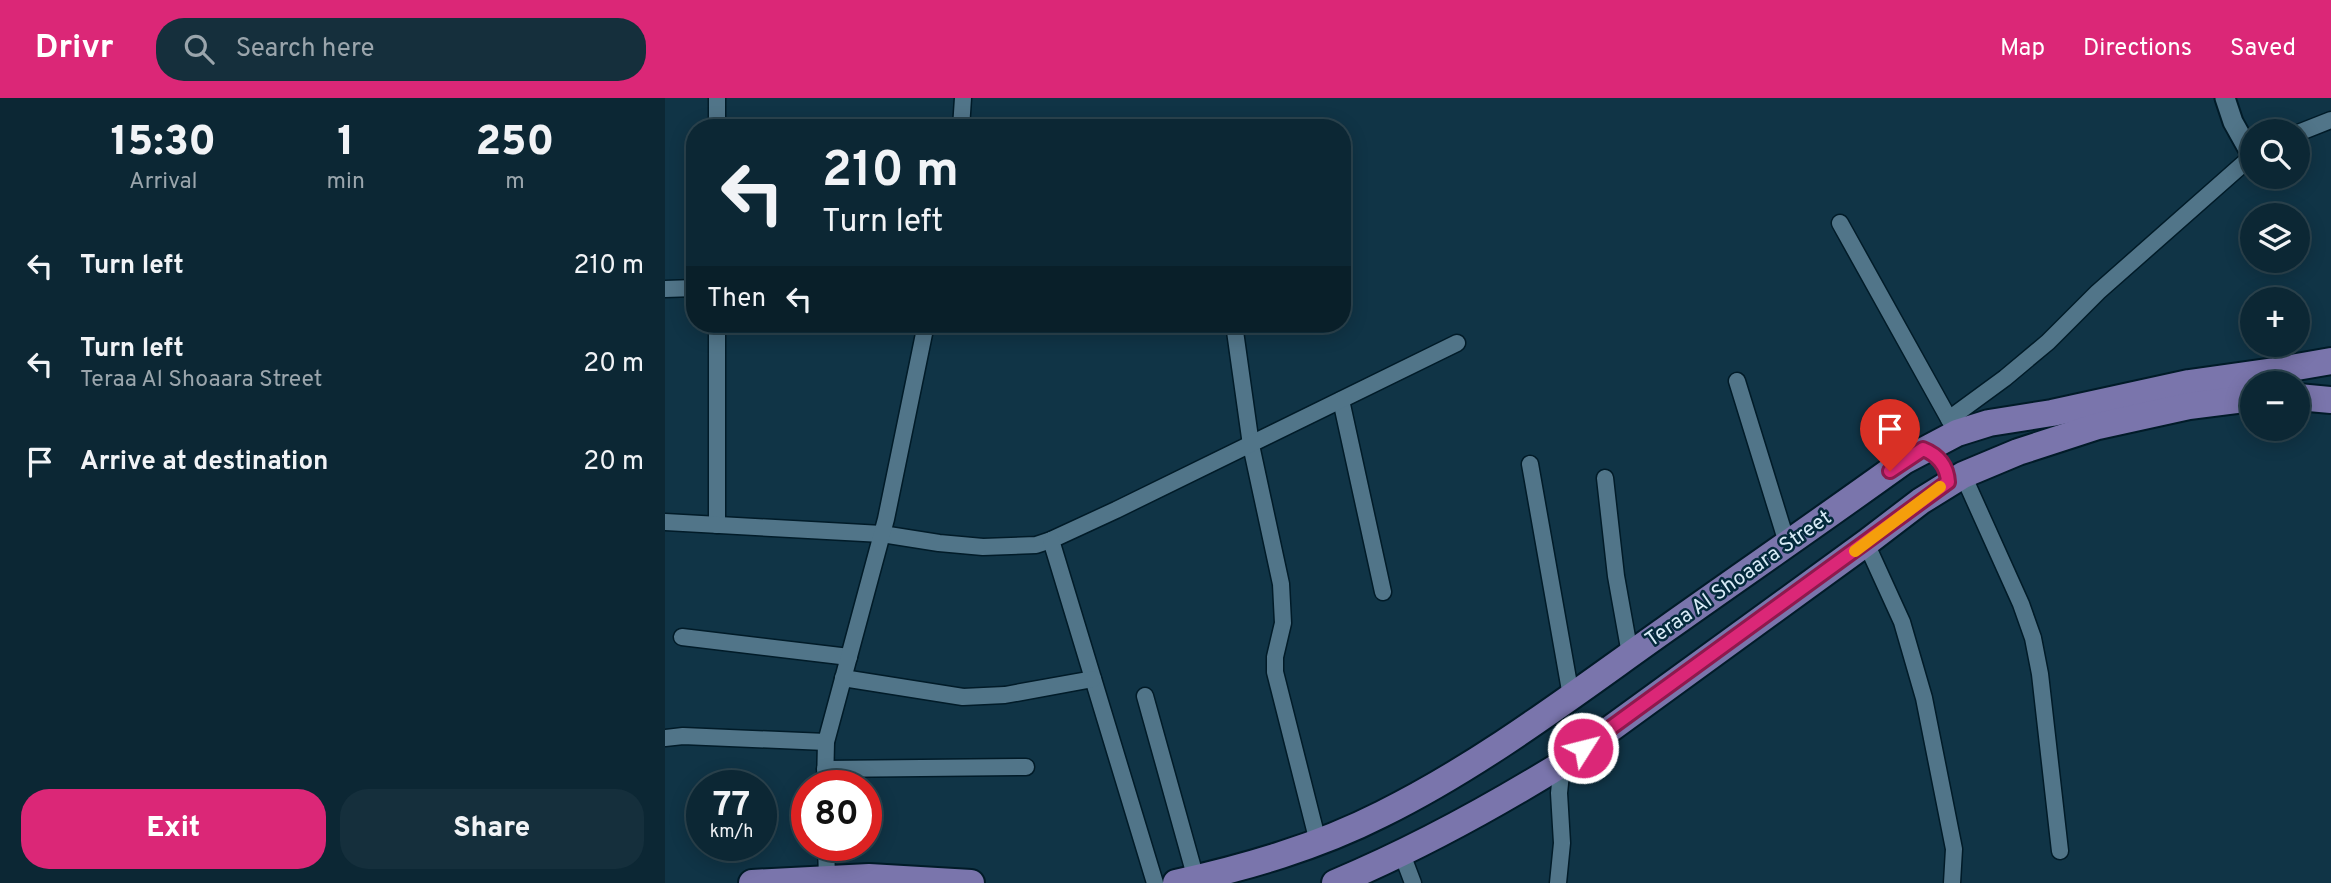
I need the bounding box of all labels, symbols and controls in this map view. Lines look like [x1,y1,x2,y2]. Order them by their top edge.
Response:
search box [156,18,646,81]
text: Drivr [35,28,114,70]
icon: search [180,30,218,68]
text: Search here [236,33,375,66]
text: Map [2000,34,2045,64]
text: Directions [2083,34,2192,64]
text: Saved [2230,34,2296,64]
text: 15:30 [111,117,216,170]
text: 1 [337,117,354,170]
text: 250 [475,117,554,170]
map controls [2240,119,2310,441]
button: search [2240,119,2310,189]
text: 210 m [822,142,959,204]
icon: left [707,147,798,238]
text: Arrival [129,168,198,197]
text: min [327,168,365,197]
text: m [505,168,525,197]
text: Turn left [822,203,943,243]
button: layers [2240,203,2310,273]
icon: left [21,247,59,285]
text: Turn left [80,250,184,283]
text: 210 m [574,250,644,283]
icon: left [780,280,818,318]
text: Then [707,283,766,316]
button: + [2240,287,2310,357]
text: Turn left [80,333,184,366]
icon: left [21,345,59,383]
text: 20 m [583,348,644,381]
text: Teraa Al Shoaara Street [80,366,322,395]
button: − [2240,371,2310,441]
pin [1860,399,1920,471]
icon: arrive [1871,410,1909,448]
icon: arrive [21,443,59,481]
text: Arrive at destination [80,446,328,479]
text: 20 m [583,446,644,479]
street label: Teraa Al Shoaara Street [1640,505,1837,654]
position arrow [1546,711,1620,785]
speed limit sign: 80 [791,770,882,861]
text: 77 [713,784,750,828]
button: Exit [21,789,326,869]
button: Share [340,789,644,869]
text: km/h [710,821,753,844]

